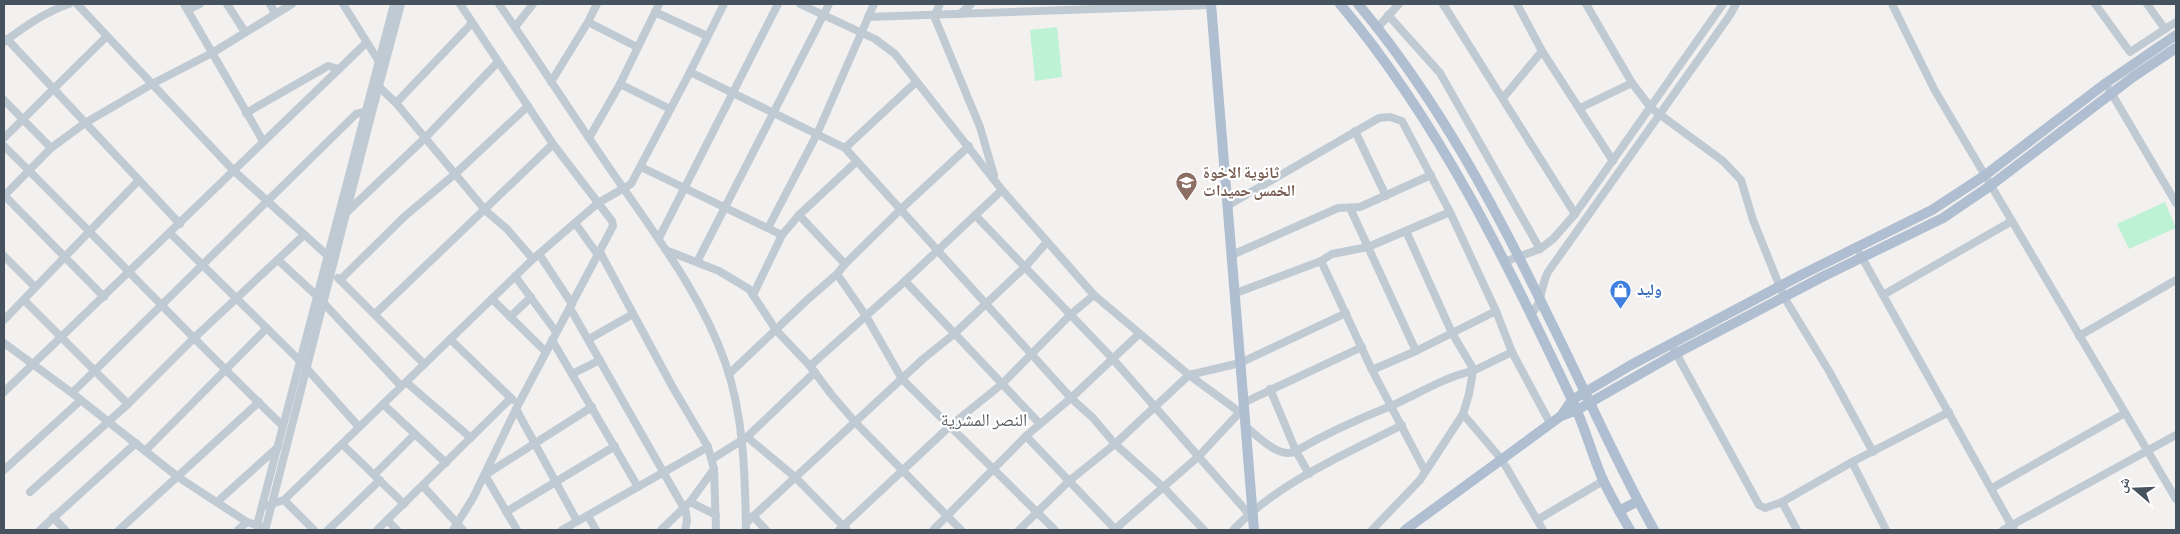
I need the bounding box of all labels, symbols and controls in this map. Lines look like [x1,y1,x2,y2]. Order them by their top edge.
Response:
place label: ثانوية الاخوة الخمس حميدات [1203,164,1295,201]
school or university icon: ثانوية الاخوة الخمس حميدات [1175,170,1199,201]
shop icon: وليد [1609,278,1633,309]
place label: وليد [1637,281,1662,300]
district label: النصر المشرية [941,410,1027,431]
north arrow [2110,464,2160,514]
text: ش [2113,475,2134,495]

